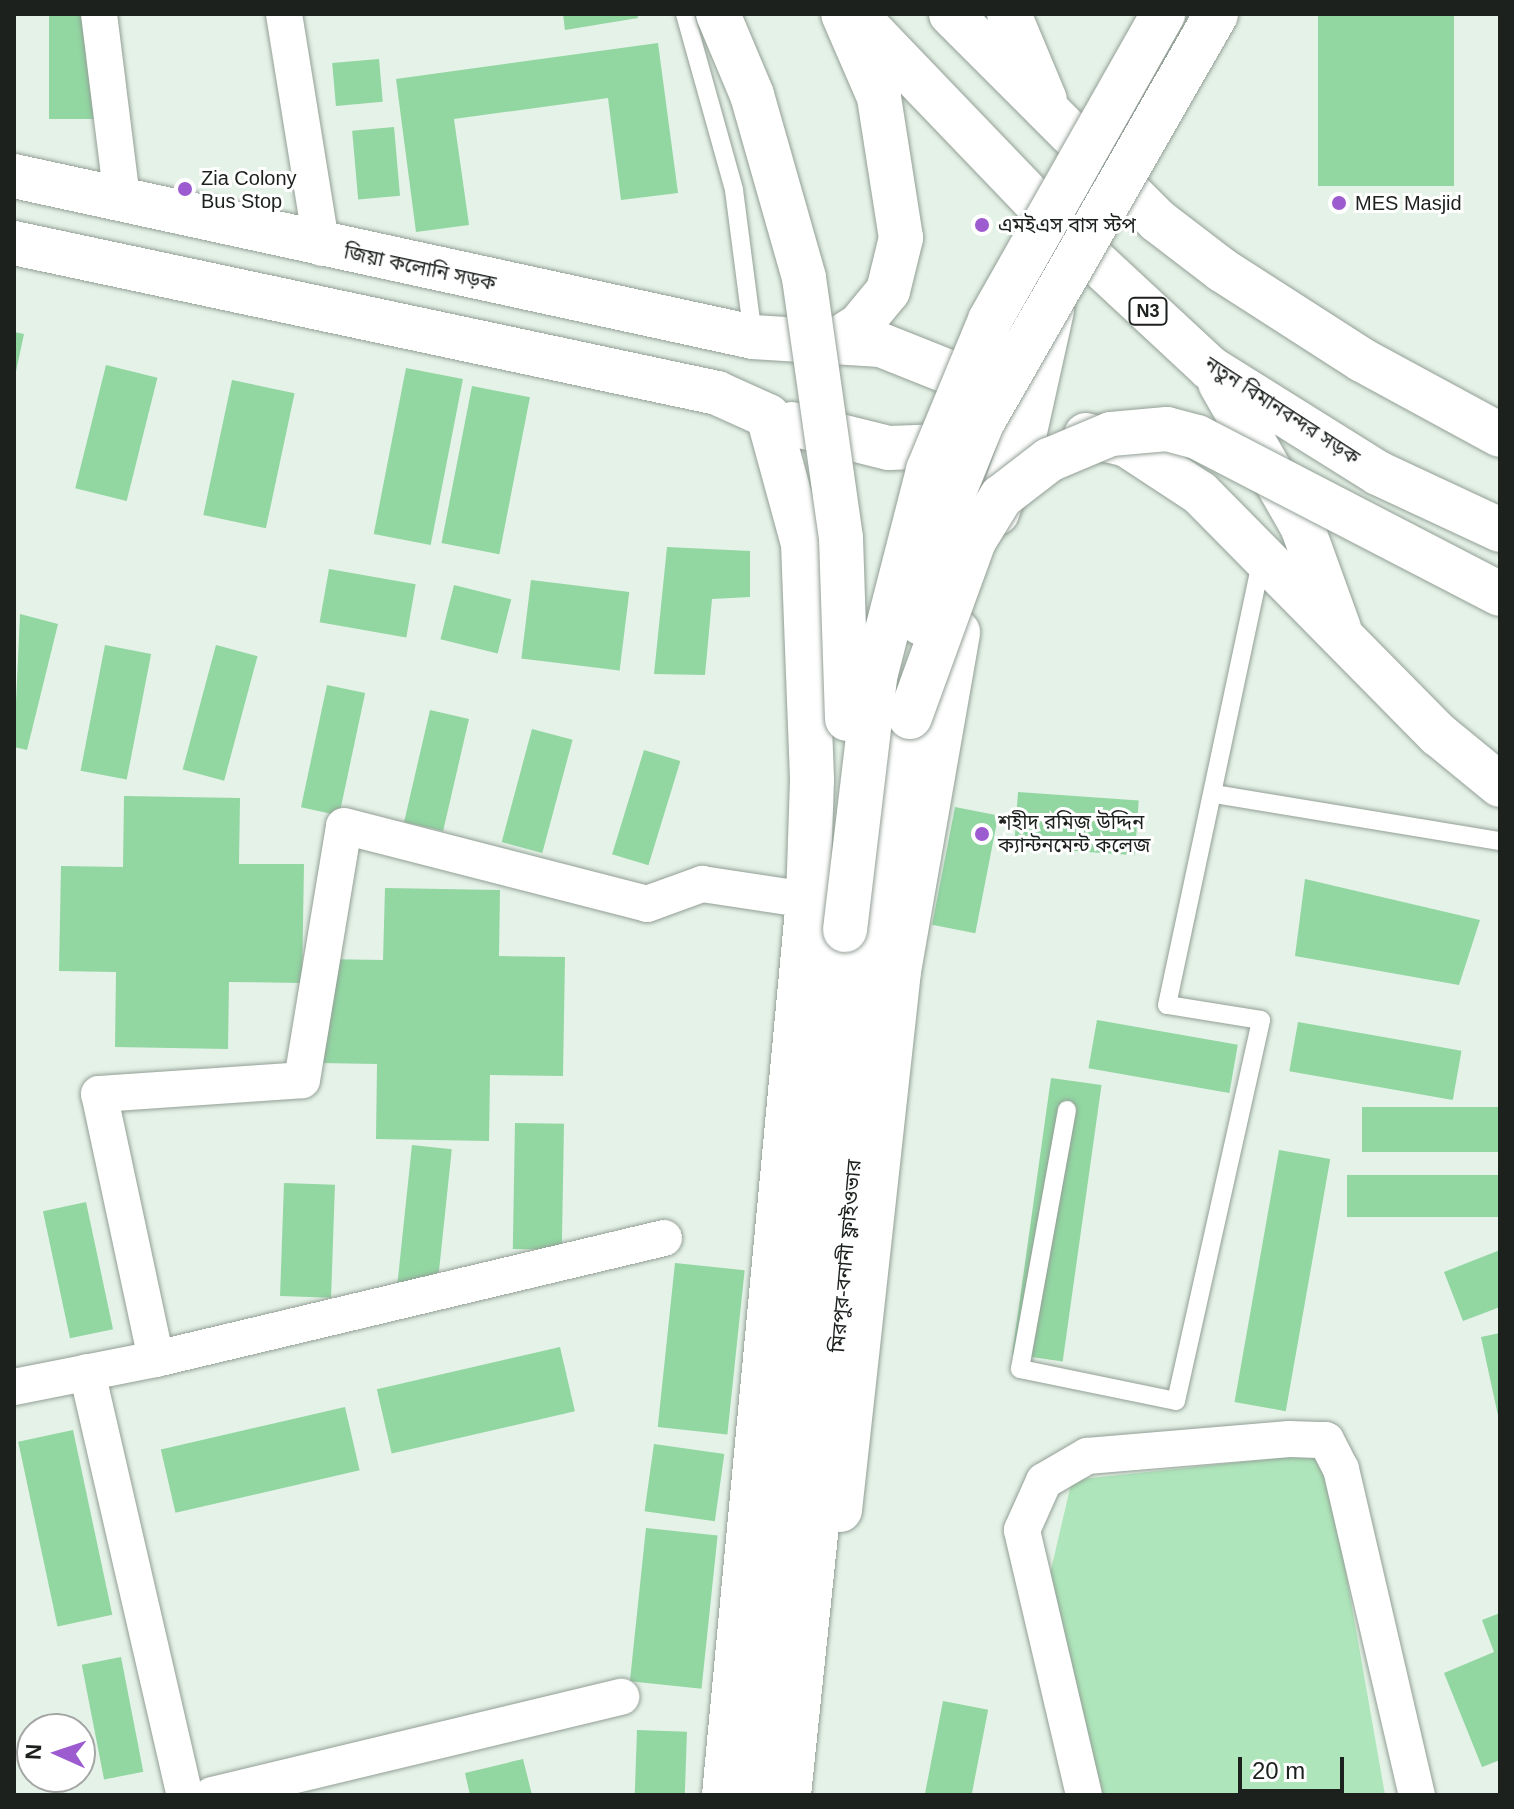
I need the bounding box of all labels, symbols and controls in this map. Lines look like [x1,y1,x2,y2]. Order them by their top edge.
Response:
place label: Zia Colony Bus Stop [201,166,297,213]
marker: Zia Colony Bus Stop [176,180,194,198]
place label: MES Masjid [1355,191,1462,215]
marker: MES Masjid [1330,194,1348,212]
place label: এমইএস বাস স্টপ [998,213,1136,237]
marker: এমইএস বাস স্টপ [973,216,991,234]
street label: জিয়া কলোনি সড়ক [342,240,498,296]
road number: N3 [1128,297,1168,325]
street label: নতুন বিমানবন্দর সড়ক [1200,352,1364,470]
place label: শহীদ রমিজ উদ্দিন ক্যান্টনমেন্ট কলেজ [998,810,1150,857]
marker: শহীদ রমিজ উদ্দিন ক্যান্টনমেন্ট কলেজ [973,825,991,843]
street label: মিরপুর-বনানী ফ্লাইওভার [826,1159,866,1353]
north arrow [16,1713,96,1793]
scale bar [1242,1741,1348,1791]
text: N [21,1743,46,1760]
text: 20 m [1252,1757,1305,1784]

